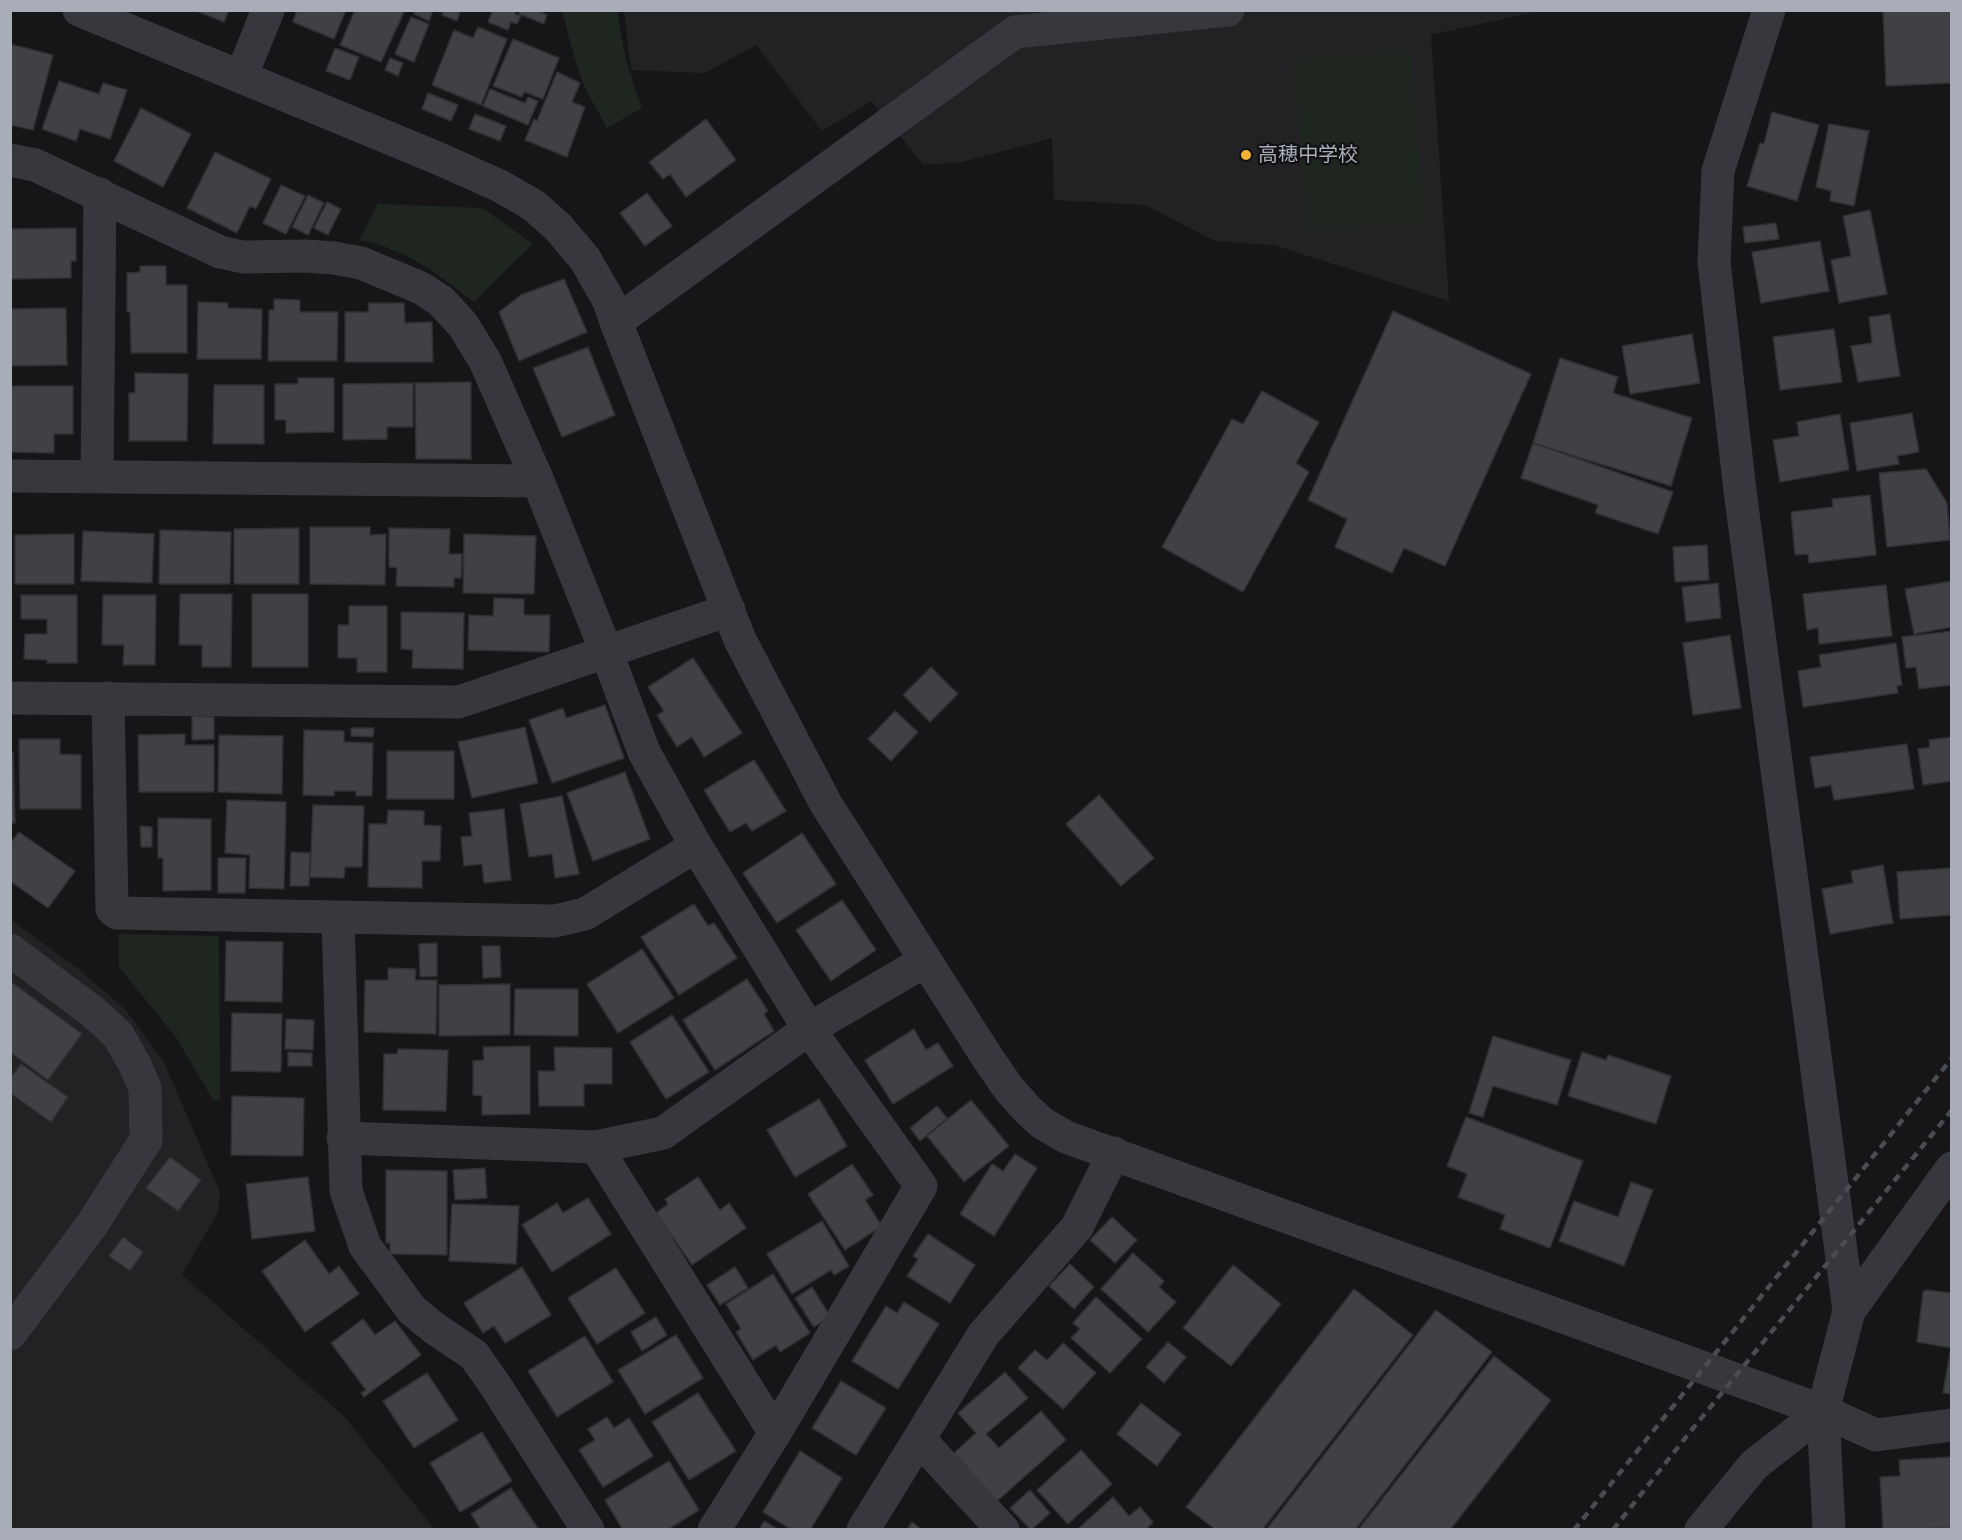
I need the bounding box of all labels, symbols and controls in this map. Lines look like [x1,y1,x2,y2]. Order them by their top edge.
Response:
place label: 高穂中学校 [1258,143,1358,167]
marker: 高穂中学校 [1239,148,1253,162]

